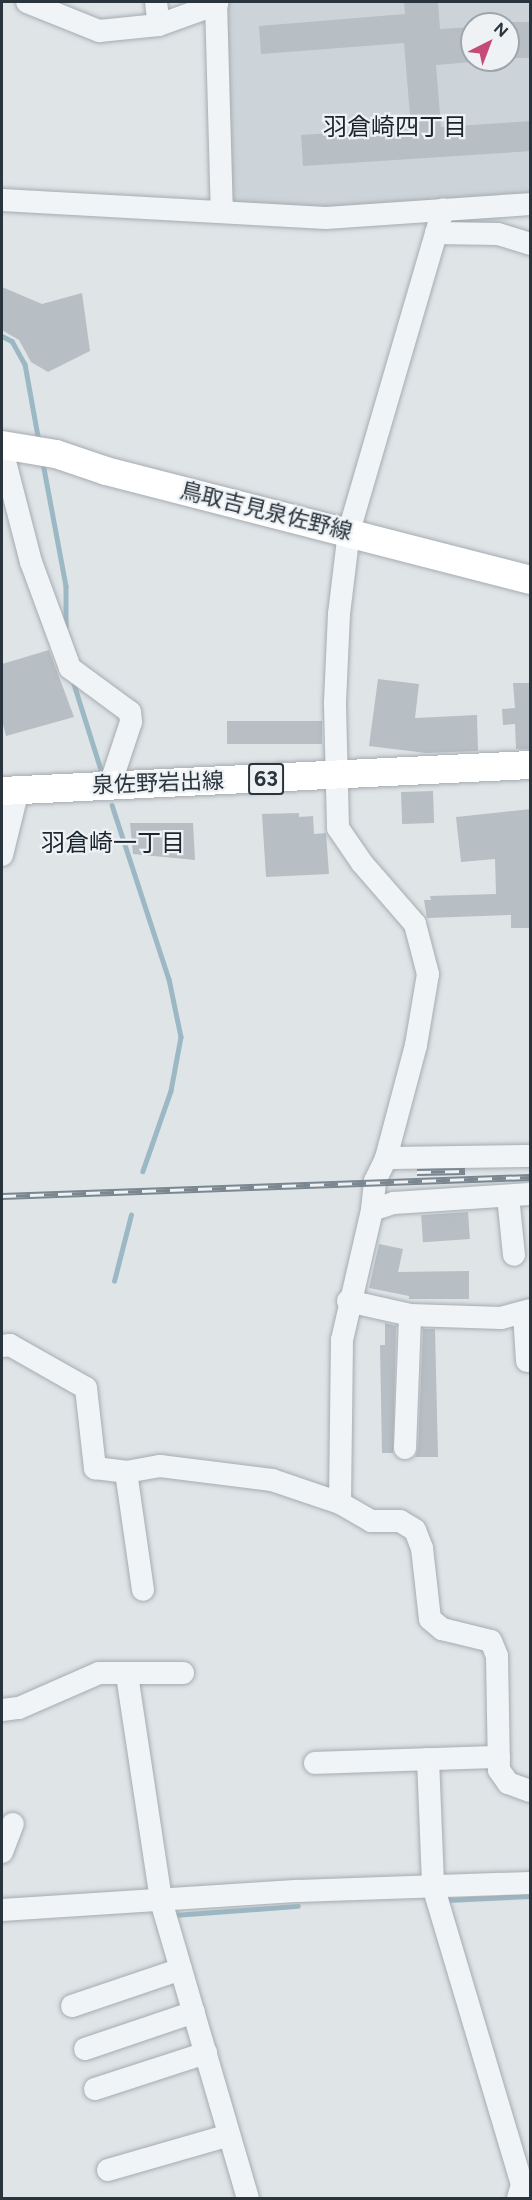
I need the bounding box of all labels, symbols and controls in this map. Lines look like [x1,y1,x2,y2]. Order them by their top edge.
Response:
north arrow [460,12,520,72]
text: N [490,19,512,41]
district label: 羽倉崎四丁目 [323,113,467,141]
street label: 鳥取吉見泉佐野線 [177,477,355,545]
road number: 63 [248,761,284,797]
street label: 泉佐野岩出線 [92,768,224,798]
district label: 羽倉崎一丁目 [41,829,185,857]

